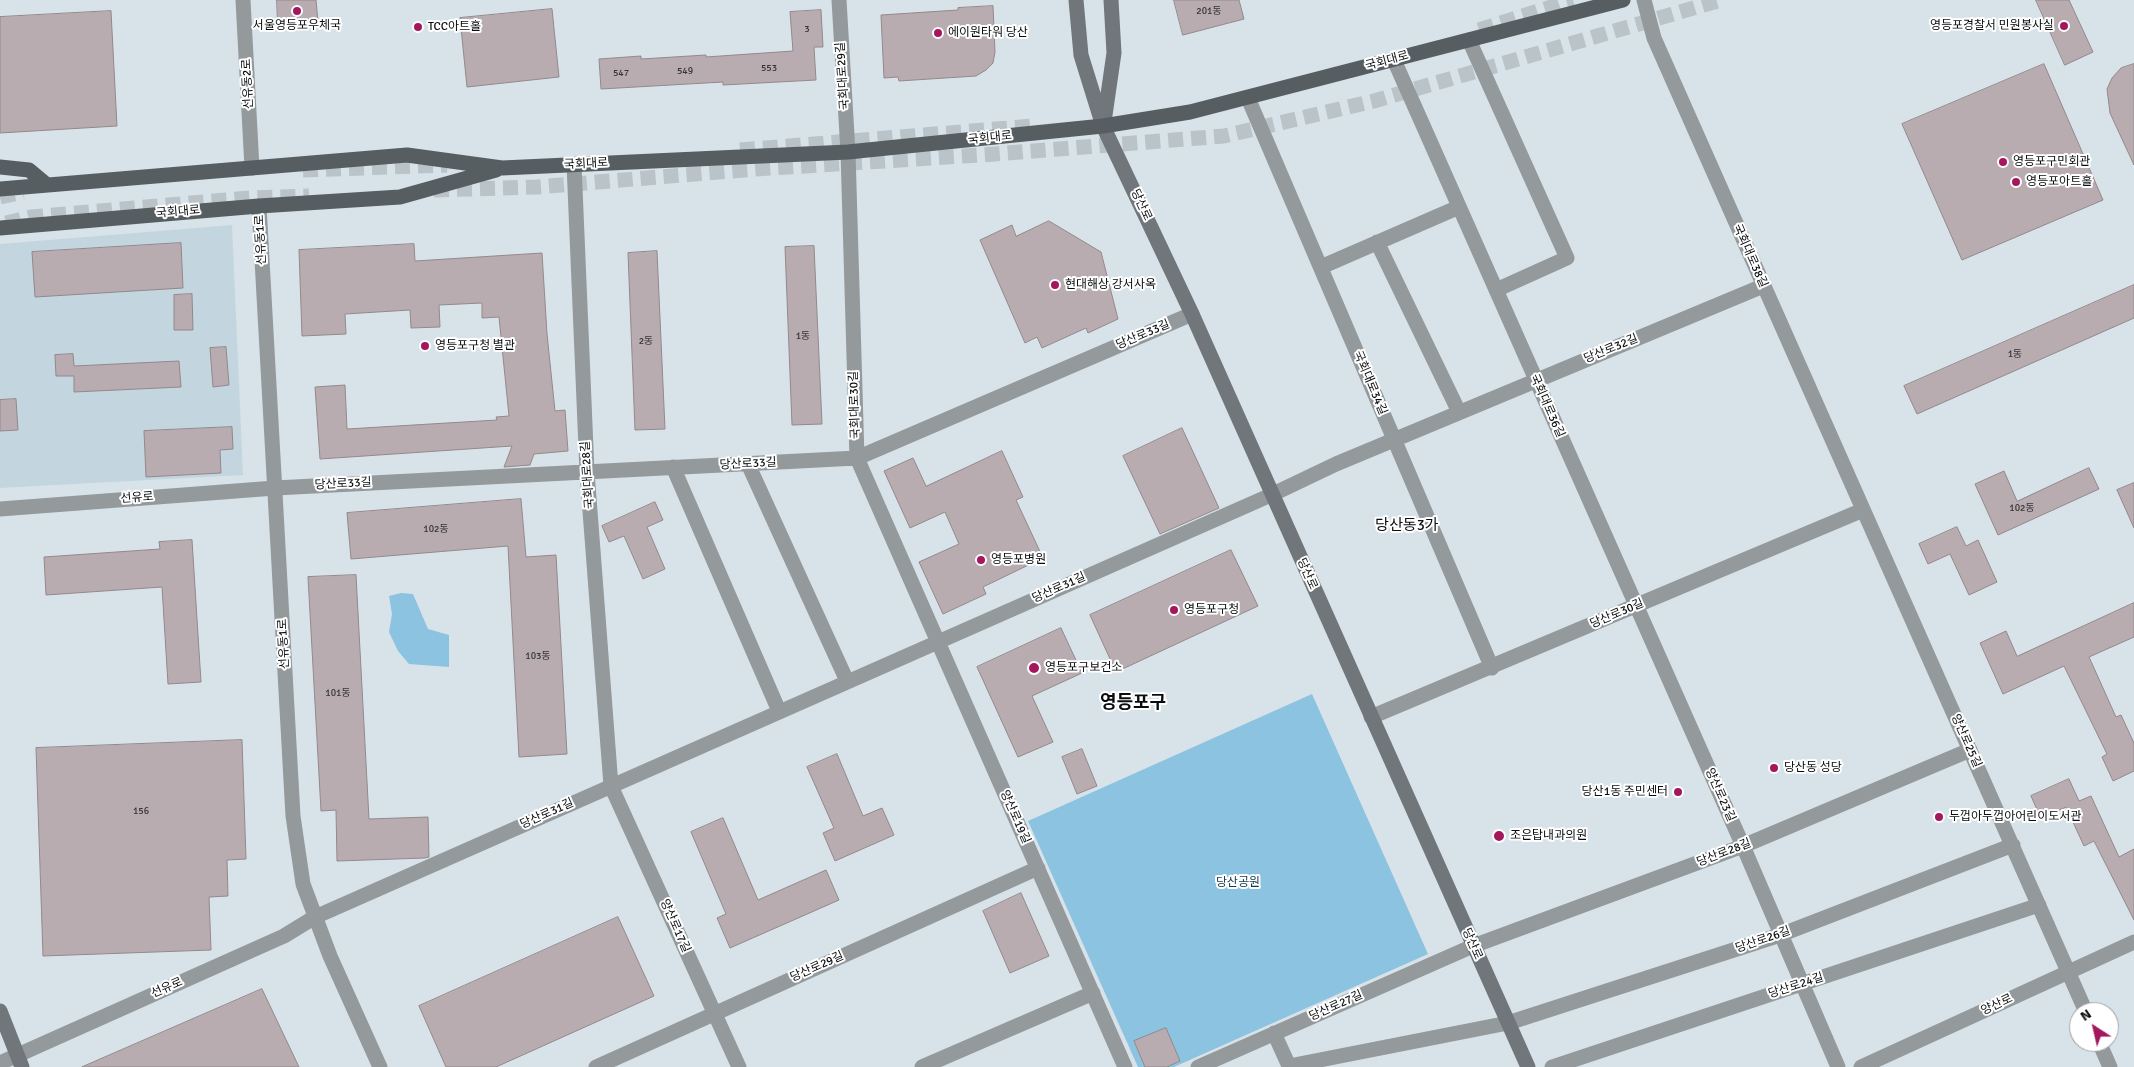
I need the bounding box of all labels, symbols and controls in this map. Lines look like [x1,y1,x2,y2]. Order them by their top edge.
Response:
marker: 서울영등포우체국 [291,5,303,17]
house number: 201동 [1196,5,1222,17]
place label: 서울영등포우체국 [253,19,341,33]
place label: 영등포경찰서 민원봉사실 [1930,19,2054,33]
place label: TCC아트홀 [428,20,481,34]
marker: 영등포경찰서 민원봉사실 [2058,20,2070,32]
marker: TCC아트홀 [412,21,424,33]
house number: 3 [804,23,810,35]
place label: 에이원타워 당산 [948,26,1028,40]
marker: 에이원타워 당산 [932,27,944,39]
street label: 국회대로29길 [833,42,853,110]
street label: 국회대로 [1364,48,1410,74]
street label: 선유동2로 [239,58,257,110]
house number: 553 [761,62,777,74]
house number: 549 [677,65,693,77]
house number: 547 [613,67,629,79]
street label: 국회대로 [967,129,1013,147]
place label: 영등포구민회관 [2013,155,2090,169]
street label: 국회대로 [564,156,608,172]
marker: 영등포구민회관 [1997,156,2009,168]
place label: 영등포아트홀 [2026,175,2092,189]
marker: 영등포아트홀 [2010,176,2022,188]
street label: 당산로 [1127,187,1155,223]
street label: 국회대로 [155,203,201,221]
street label: 선유동1로 [252,214,270,266]
street label: 국회대로38길 [1730,222,1770,290]
place label: 현대해상 강서사옥 [1065,278,1156,292]
marker: 현대해상 강서사옥 [1049,279,1061,291]
street label: 당산로33길 [1114,317,1172,353]
house number: 1동 [796,330,810,342]
street label: 당산로32길 [1582,332,1640,366]
house number: 2동 [639,335,653,347]
place label: 영등포구청 별관 [435,339,515,353]
marker: 영등포구청 별관 [419,340,431,352]
house number: 1동 [2008,348,2022,360]
street label: 국회대로34길 [1350,349,1390,417]
street label: 국회대로30길 [847,371,863,439]
street label: 국회대로36길 [1527,372,1567,440]
street label: 국회대로28길 [578,441,598,509]
street label: 당산로33길 [719,455,777,473]
street label: 당산로33길 [314,475,372,493]
street label: 선유로 [120,490,154,506]
house number: 102동 [2009,502,2035,514]
district label: 당산동3가 [1375,517,1439,535]
house number: 102동 [423,523,449,535]
place label: 영등포병원 [991,553,1046,567]
marker: 영등포병원 [975,554,987,566]
street label: 당산로 [1294,556,1320,592]
street label: 당산로31길 [1030,570,1088,606]
street label: 당산로30길 [1588,596,1646,632]
place label: 영등포구청 [1184,603,1239,617]
marker: 영등포구청 [1168,604,1180,616]
street label: 선유동1로 [275,618,293,670]
house number: 103동 [525,650,551,662]
marker: 영등포구보건소 [1027,661,1041,675]
place label: 영등포구보건소 [1045,661,1122,675]
house number: 101동 [325,687,351,699]
district label: 영등포구 [1100,692,1166,714]
street label: 양산로25길 [1948,712,1984,770]
place label: 당산동 성당 [1784,761,1842,775]
marker: 당산동 성당 [1768,762,1780,774]
street label: 양산로23길 [1702,766,1738,824]
place label: 당산1동 주민센터 [1582,785,1668,799]
marker: 당산1동 주민센터 [1672,786,1684,798]
street label: 양산로19길 [997,788,1033,846]
street label: 당산로31길 [518,796,576,832]
house number: 156 [133,805,149,817]
place label: 두껍아두껍아어린이도서관 [1949,810,2081,824]
marker: 두껍아두껍아어린이도서관 [1933,811,1945,823]
marker: 조은탑내과의원 [1492,829,1506,843]
place label: 조은탑내과의원 [1510,829,1587,843]
street label: 당산로28길 [1695,836,1753,870]
park label: 당산공원 [1216,876,1260,890]
street label: 양산로17길 [657,897,693,955]
street label: 당산로26길 [1734,924,1792,956]
street label: 당산로 [1459,926,1485,962]
street label: 당산로29길 [788,949,846,985]
street label: 당산로24길 [1767,970,1825,1002]
street label: 선유로 [149,975,185,1001]
street label: 당산로27길 [1307,988,1365,1024]
street label: 양산로 [1979,991,2015,1019]
north arrow [2069,1002,2119,1052]
text: N [2077,1005,2095,1025]

